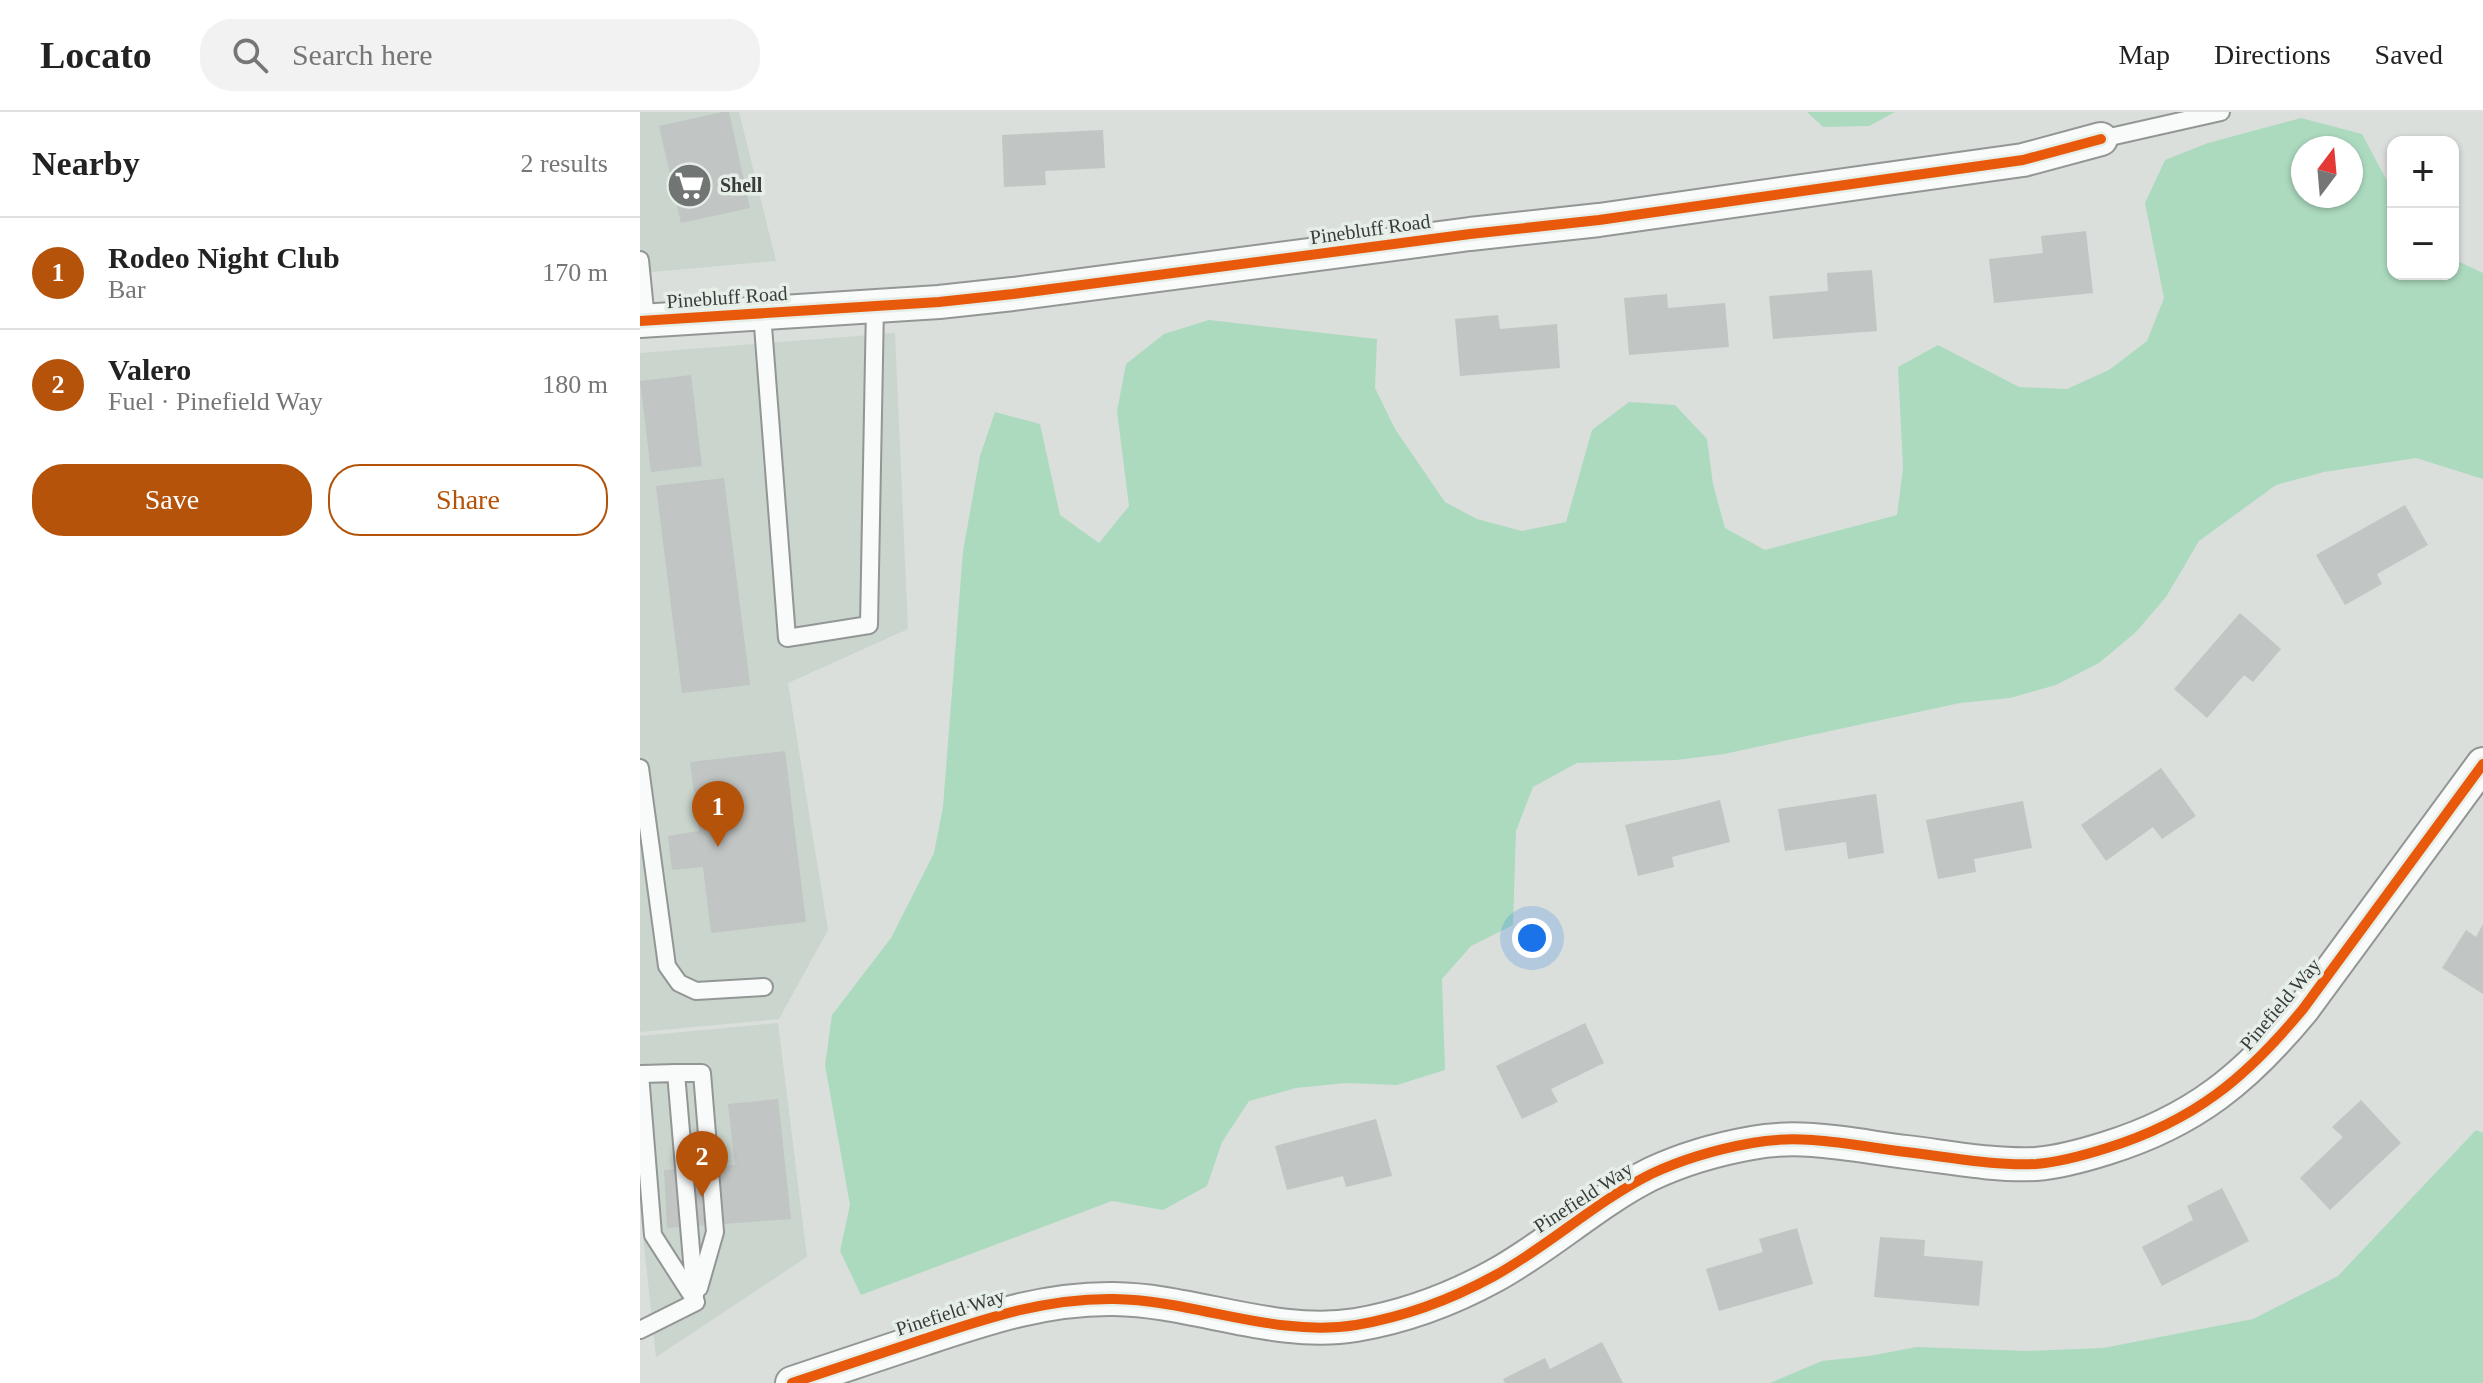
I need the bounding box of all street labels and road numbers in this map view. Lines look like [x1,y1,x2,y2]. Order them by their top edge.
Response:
street label: Pinebluff Road [1308,210,1432,248]
street label: Pinebluff Road [666,282,788,312]
street label: Pinefield Way [2235,954,2326,1055]
street label: Pinefield Way [1530,1157,1637,1238]
street label: Pinefield Way [893,1284,1007,1341]

